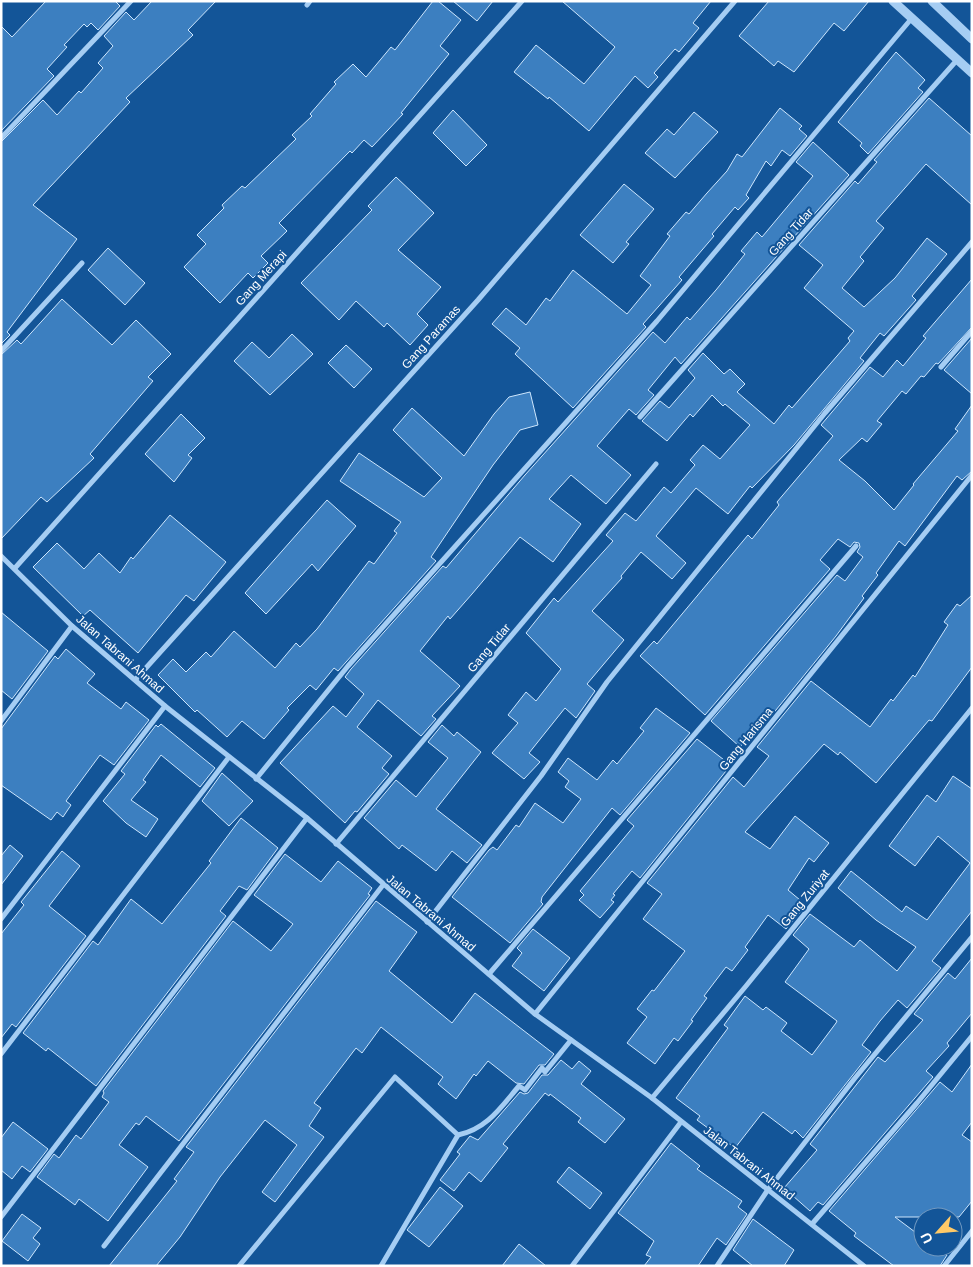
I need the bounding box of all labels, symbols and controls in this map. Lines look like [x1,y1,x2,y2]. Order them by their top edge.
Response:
street label: Gang Tidar [766,205,816,259]
street label: Gang Merapi [233,248,289,308]
street label: Gang Paramas [399,302,463,372]
street label: Jalan Tabrani Ahmad [73,612,167,696]
street label: Gang Tidar [465,621,513,675]
street label: Gang Harisma [716,704,776,773]
street label: Gang Zuriyat [778,866,833,929]
street label: Jalan Tabrani Ahmad [384,872,478,954]
street label: Jalan Tabrani Ahmad [701,1123,797,1203]
north arrow [913,1207,963,1257]
text: U [917,1230,936,1246]

